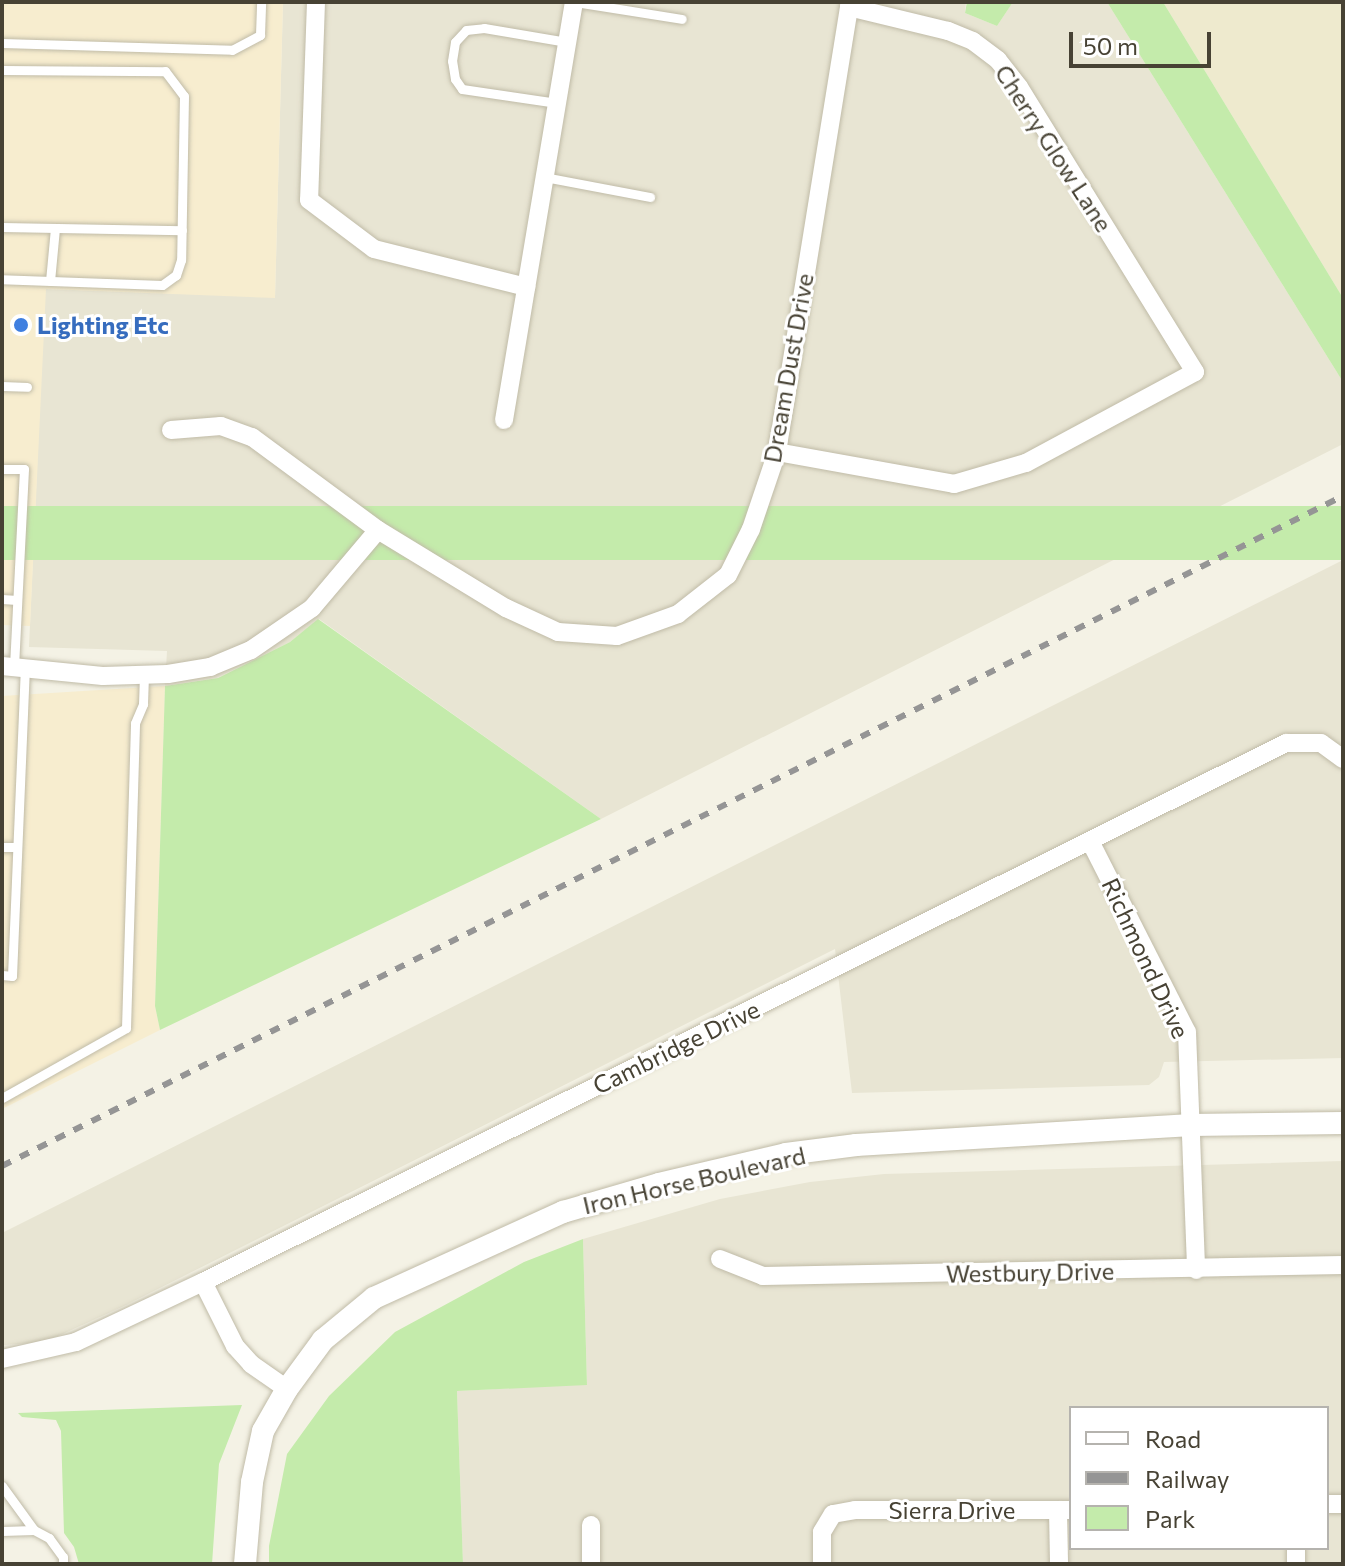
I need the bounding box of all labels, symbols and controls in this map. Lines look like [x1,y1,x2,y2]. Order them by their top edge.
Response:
scale bar [1073,16,1215,66]
text: 50 m [1083,31,1138,60]
street label: Cherry Glow Lane [989,59,1119,237]
street label: Dream Dust Drive [757,271,819,465]
place label: Lighting Etc [37,311,169,339]
marker: Lighting Etc [12,316,30,334]
street label: Richmond Drive [1096,873,1196,1043]
street label: Cambridge Drive [588,994,764,1100]
street label: Iron Horse Boulevard [580,1140,808,1220]
street label: Westbury Drive [946,1256,1114,1288]
legend [1069,1406,1329,1550]
text: Road [1145,1424,1201,1453]
text: Railway [1145,1464,1230,1493]
street label: Sierra Drive [889,1496,1015,1524]
text: Park [1145,1504,1195,1533]

